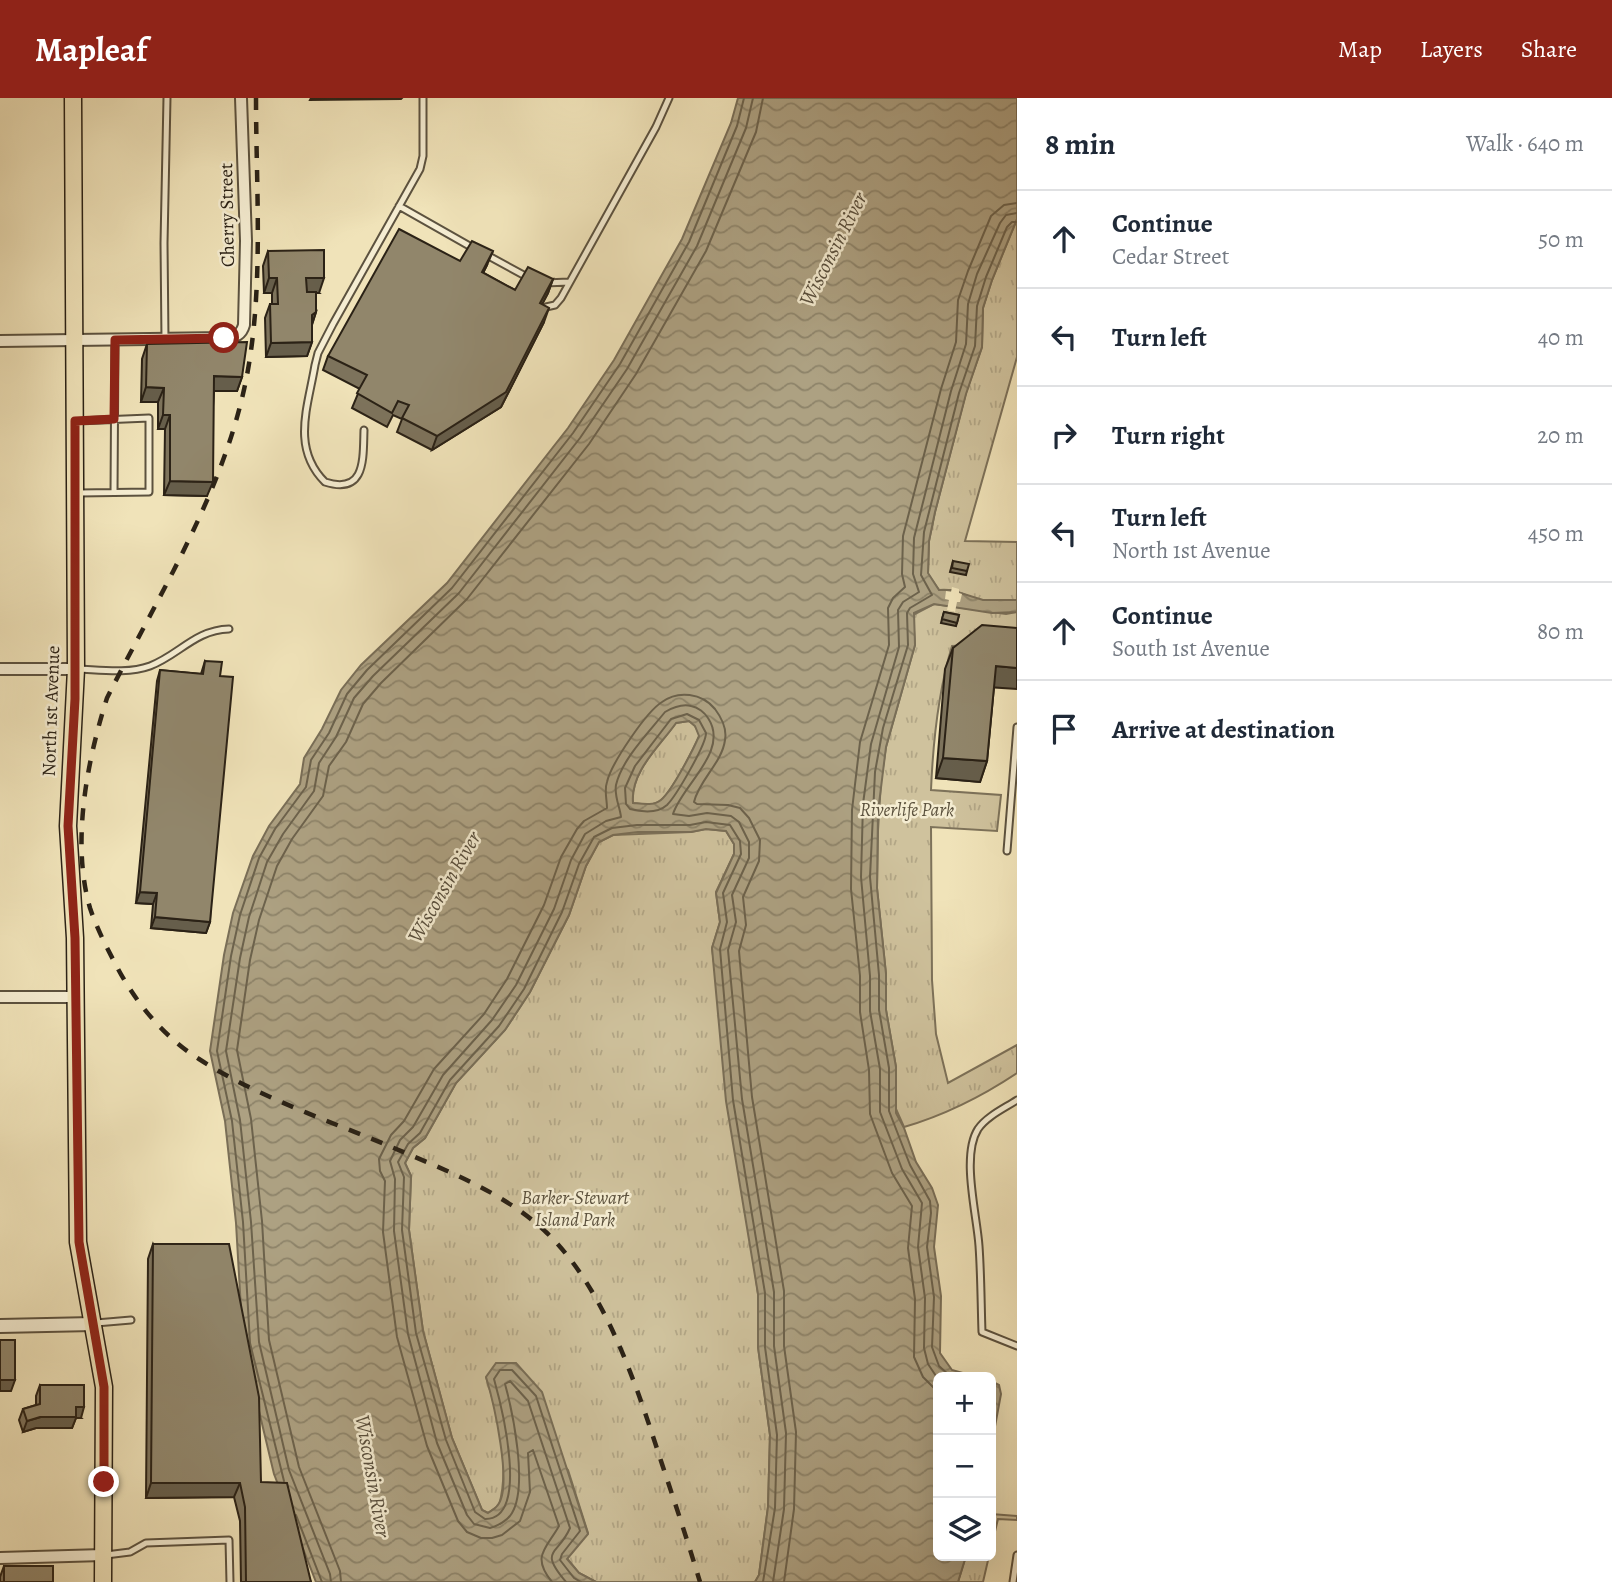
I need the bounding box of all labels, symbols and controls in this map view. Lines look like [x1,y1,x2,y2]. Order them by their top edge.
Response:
text: Mapleaf [35,27,147,72]
text: Map [1338,33,1382,65]
text: Layers [1420,33,1483,65]
text: Share [1521,33,1577,65]
text: 8 min [1045,124,1115,164]
text: Walk · 640 m [1466,128,1584,159]
street label: Cherry Street [213,163,241,267]
water label: Wisconsin River [792,187,874,311]
text: Continue [1112,206,1213,241]
icon: ahead [1045,220,1083,258]
text: 50 m [1538,224,1584,255]
text: Cedar Street [1112,241,1229,272]
icon: left [1045,318,1083,356]
text: Turn left [1112,320,1207,355]
route start [208,322,239,353]
text: 40 m [1538,322,1584,353]
icon: right [1045,416,1083,454]
text: Turn right [1112,418,1225,453]
text: 20 m [1537,420,1584,451]
text: Turn left [1112,500,1207,535]
icon: left [1045,514,1083,552]
text: 450 m [1528,518,1584,549]
text: North 1st Avenue [1112,535,1271,566]
text: Continue [1112,598,1213,633]
icon: ahead [1045,612,1083,650]
text: 80 m [1537,616,1584,647]
text: South 1st Avenue [1112,633,1270,664]
street label: North 1st Avenue [36,645,66,777]
icon: arrive [1045,710,1083,748]
text: Arrive at destination [1112,712,1335,747]
park label: Riverlife Park [860,797,954,823]
water label: Wisconsin River [401,826,487,948]
park label: Barker-Stewart Island Park [521,1185,630,1233]
map controls [933,1372,996,1561]
button: + [933,1372,996,1435]
water label: Wisconsin River [348,1413,398,1540]
button: − [933,1435,996,1498]
route end [88,1466,119,1497]
button: layers [933,1498,996,1561]

